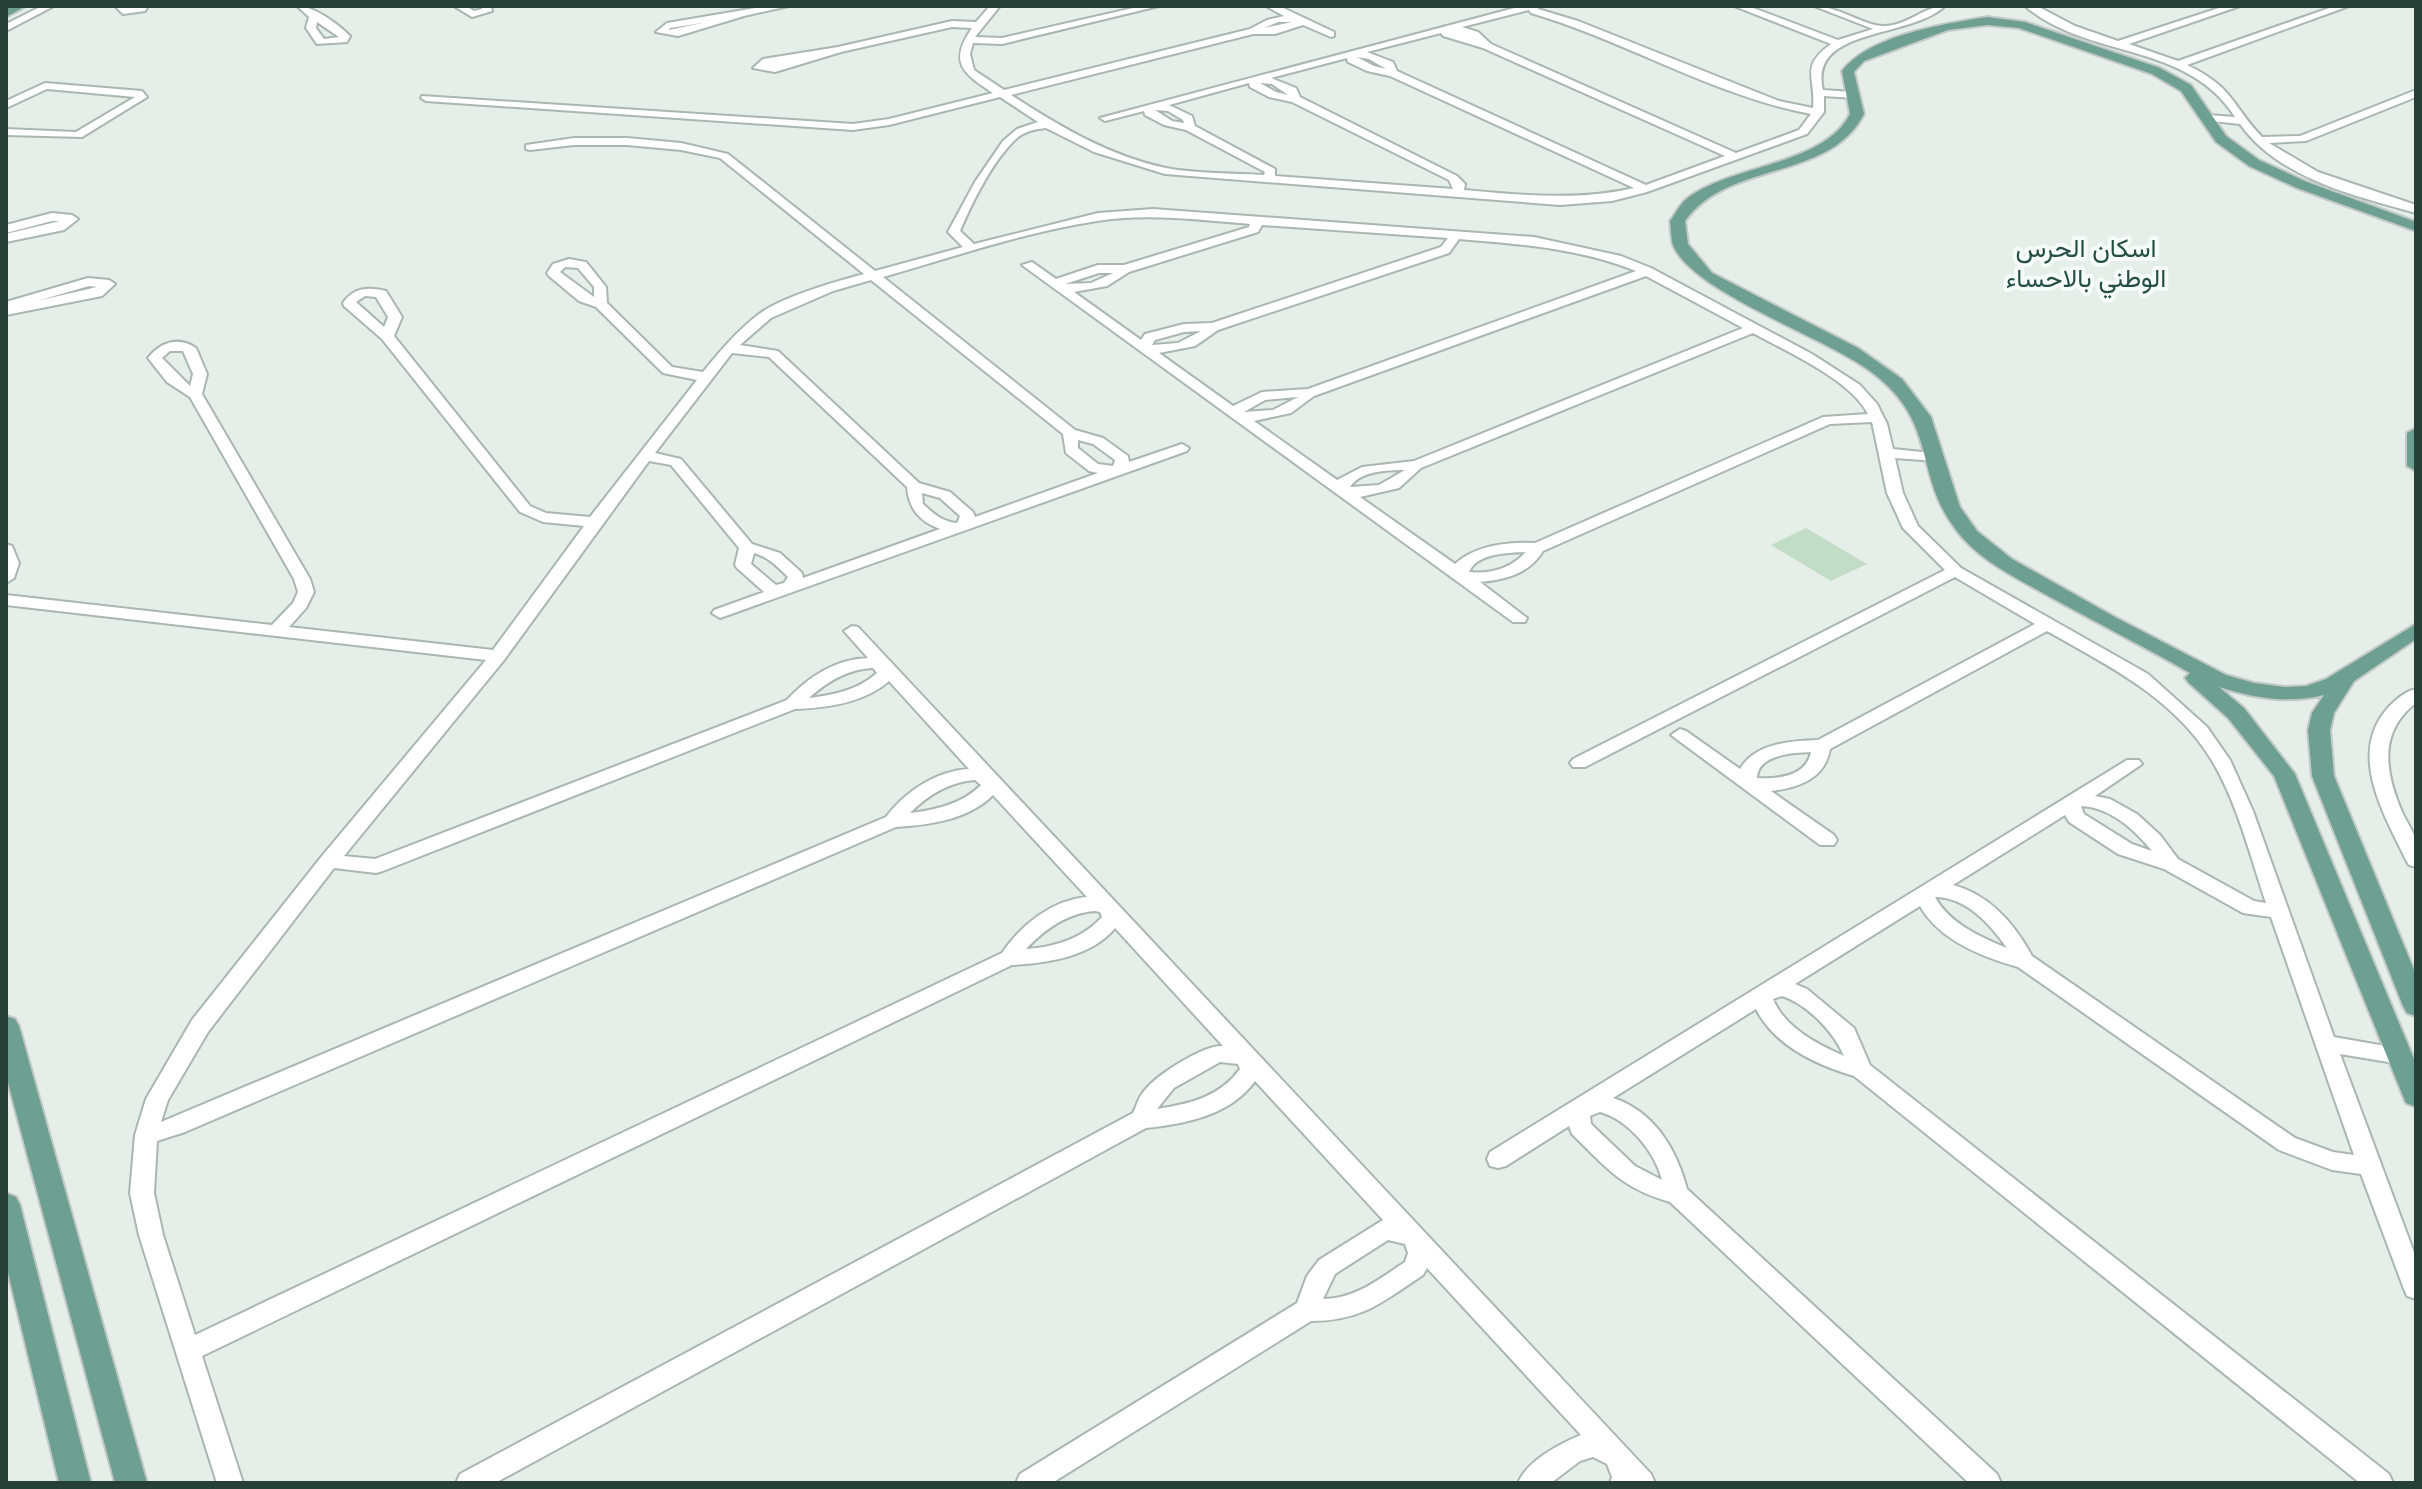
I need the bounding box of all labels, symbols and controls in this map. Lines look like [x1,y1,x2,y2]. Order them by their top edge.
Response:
district label: اسكان الحرس الوطني بالاحساء [2006,231,2166,299]

